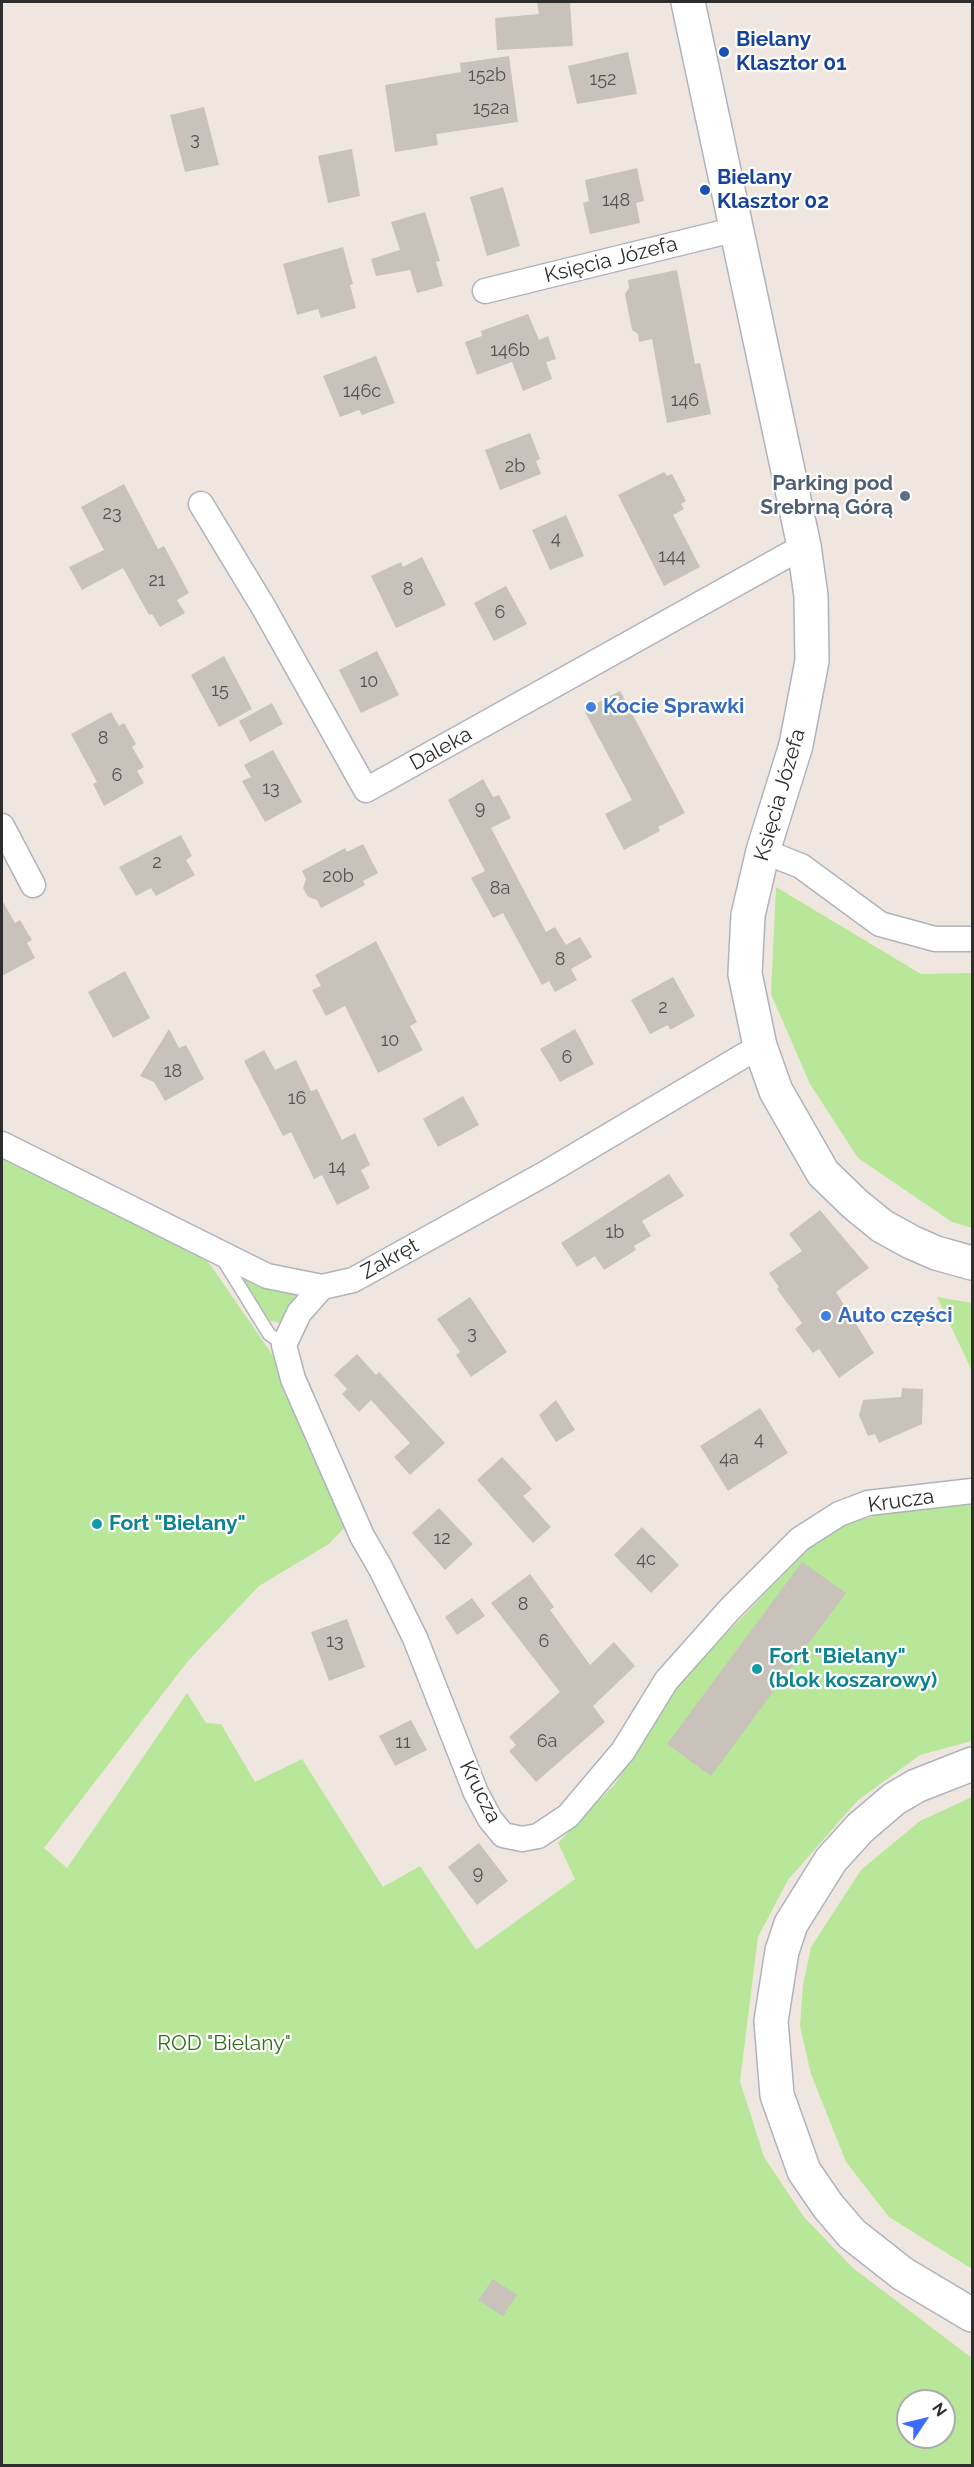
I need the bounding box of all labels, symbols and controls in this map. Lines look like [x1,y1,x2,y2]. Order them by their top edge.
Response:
place label: Bielany Klasztor 01 [736,27,847,77]
marker: Bielany Klasztor 01 [717,45,731,59]
house number: 152b [468,65,506,87]
house number: 152 [590,69,616,91]
house number: 152a [473,98,509,120]
house number: 3 [190,129,200,151]
place label: Bielany Klasztor 02 [717,165,829,215]
marker: Bielany Klasztor 02 [698,183,712,197]
house number: 148 [602,190,630,212]
street label: Księcia Józefa [542,231,680,289]
house number: 146b [490,340,530,362]
house number: 146c [343,381,381,403]
house number: 146 [671,390,699,412]
house number: 2b [505,456,525,478]
place label: Parking pod Srebrną Górą [760,471,893,521]
marker: Parking pod Srebrną Górą [898,489,912,503]
house number: 23 [103,503,121,525]
house number: 4 [551,528,561,550]
house number: 144 [658,546,686,568]
house number: 21 [148,570,166,592]
house number: 8 [403,579,413,601]
house number: 6 [495,602,505,624]
house number: 10 [360,671,378,693]
house number: 15 [211,680,229,702]
place label: Kocie Sprawki [603,694,744,720]
marker: Kocie Sprawki [584,700,598,714]
street label: Daleka [406,722,476,776]
street label: Księcia Józefa [749,726,811,864]
house number: 8 [98,728,108,750]
house number: 6 [112,765,122,787]
house number: 13 [262,778,280,800]
house number: 9 [475,798,485,820]
house number: 2 [152,852,162,874]
house number: 20b [322,866,354,888]
house number: 8a [490,878,510,900]
house number: 8 [555,949,565,971]
house number: 2 [658,997,668,1019]
house number: 10 [381,1030,399,1052]
house number: 6 [562,1047,572,1069]
house number: 18 [164,1061,182,1083]
house number: 16 [288,1088,306,1110]
house number: 14 [328,1157,346,1179]
house number: 1b [606,1222,624,1244]
street label: Zakręt [357,1233,423,1285]
place label: Auto części [838,1303,953,1329]
marker: Auto części [819,1309,833,1323]
house number: 3 [467,1323,477,1345]
house number: 4 [754,1429,764,1451]
house number: 4a [719,1448,739,1470]
street label: Krucza [866,1484,936,1518]
place label: Fort "Bielany" [109,1511,246,1537]
marker: Fort "Bielany" [90,1517,104,1531]
house number: 12 [433,1528,451,1550]
house number: 4c [636,1549,656,1571]
house number: 8 [518,1594,528,1616]
house number: 13 [326,1631,344,1653]
house number: 6 [539,1631,549,1653]
place label: Fort "Bielany" (blok koszarowy) [769,1644,937,1694]
marker: Fort "Bielany" (blok koszarowy) [750,1662,764,1676]
house number: 6a [537,1731,557,1753]
house number: 11 [395,1732,411,1754]
street label: Krucza [454,1757,506,1827]
house number: 9 [473,1863,483,1885]
park label: ROD "Bielany" [157,2031,291,2057]
north arrow [896,2389,956,2449]
text: N [928,2399,951,2420]

